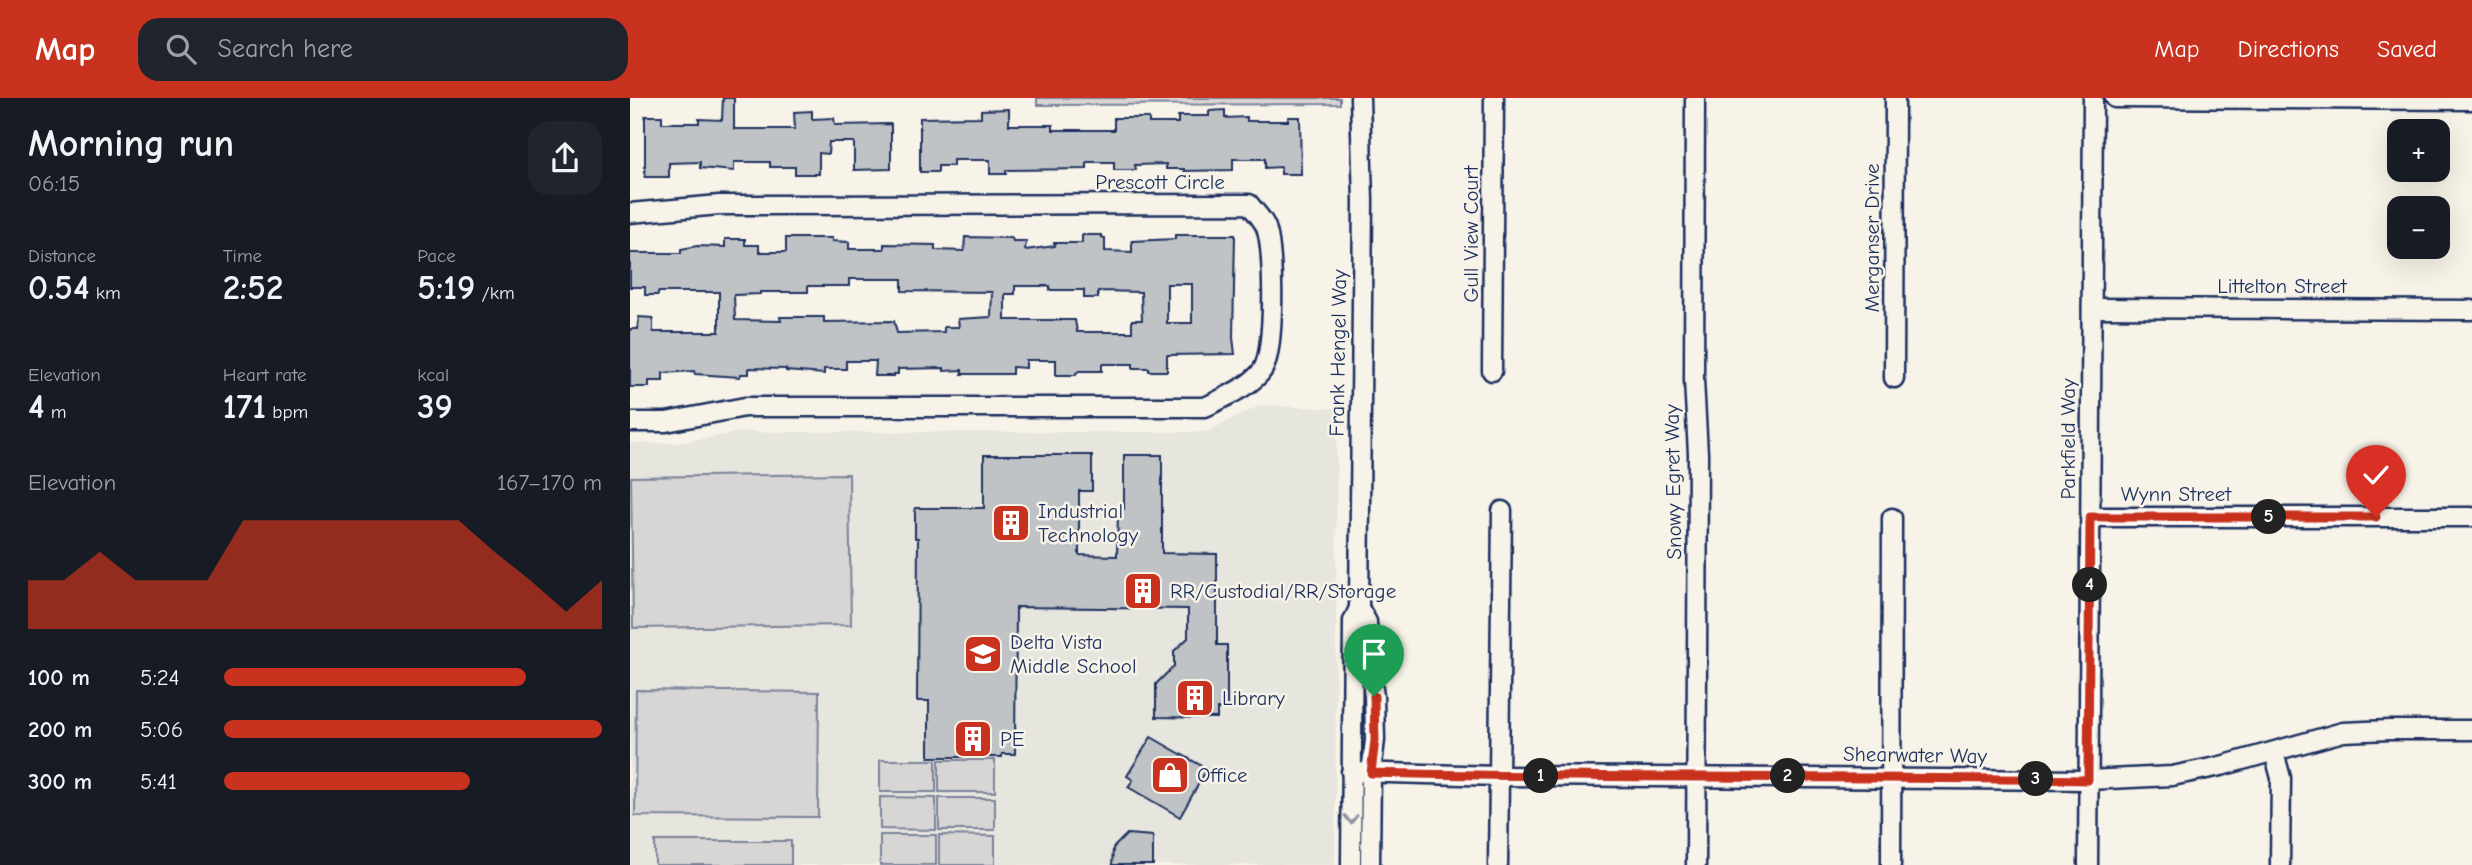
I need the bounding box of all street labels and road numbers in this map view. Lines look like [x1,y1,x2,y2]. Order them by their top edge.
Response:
street label: Merganser Drive [1860,163,1884,313]
street label: Gull View Court [1459,164,1483,303]
street label: Prescott Circle [1095,170,1225,194]
street label: Frank Hengel Way [1325,269,1351,437]
street label: Littelton Street [2217,274,2348,298]
street label: Parkfield Way [2056,378,2080,500]
street label: Snowy Egret Way [1660,404,1686,560]
street label: Wynn Street [2121,482,2232,506]
street label: Shearwater Way [1843,742,1988,768]

